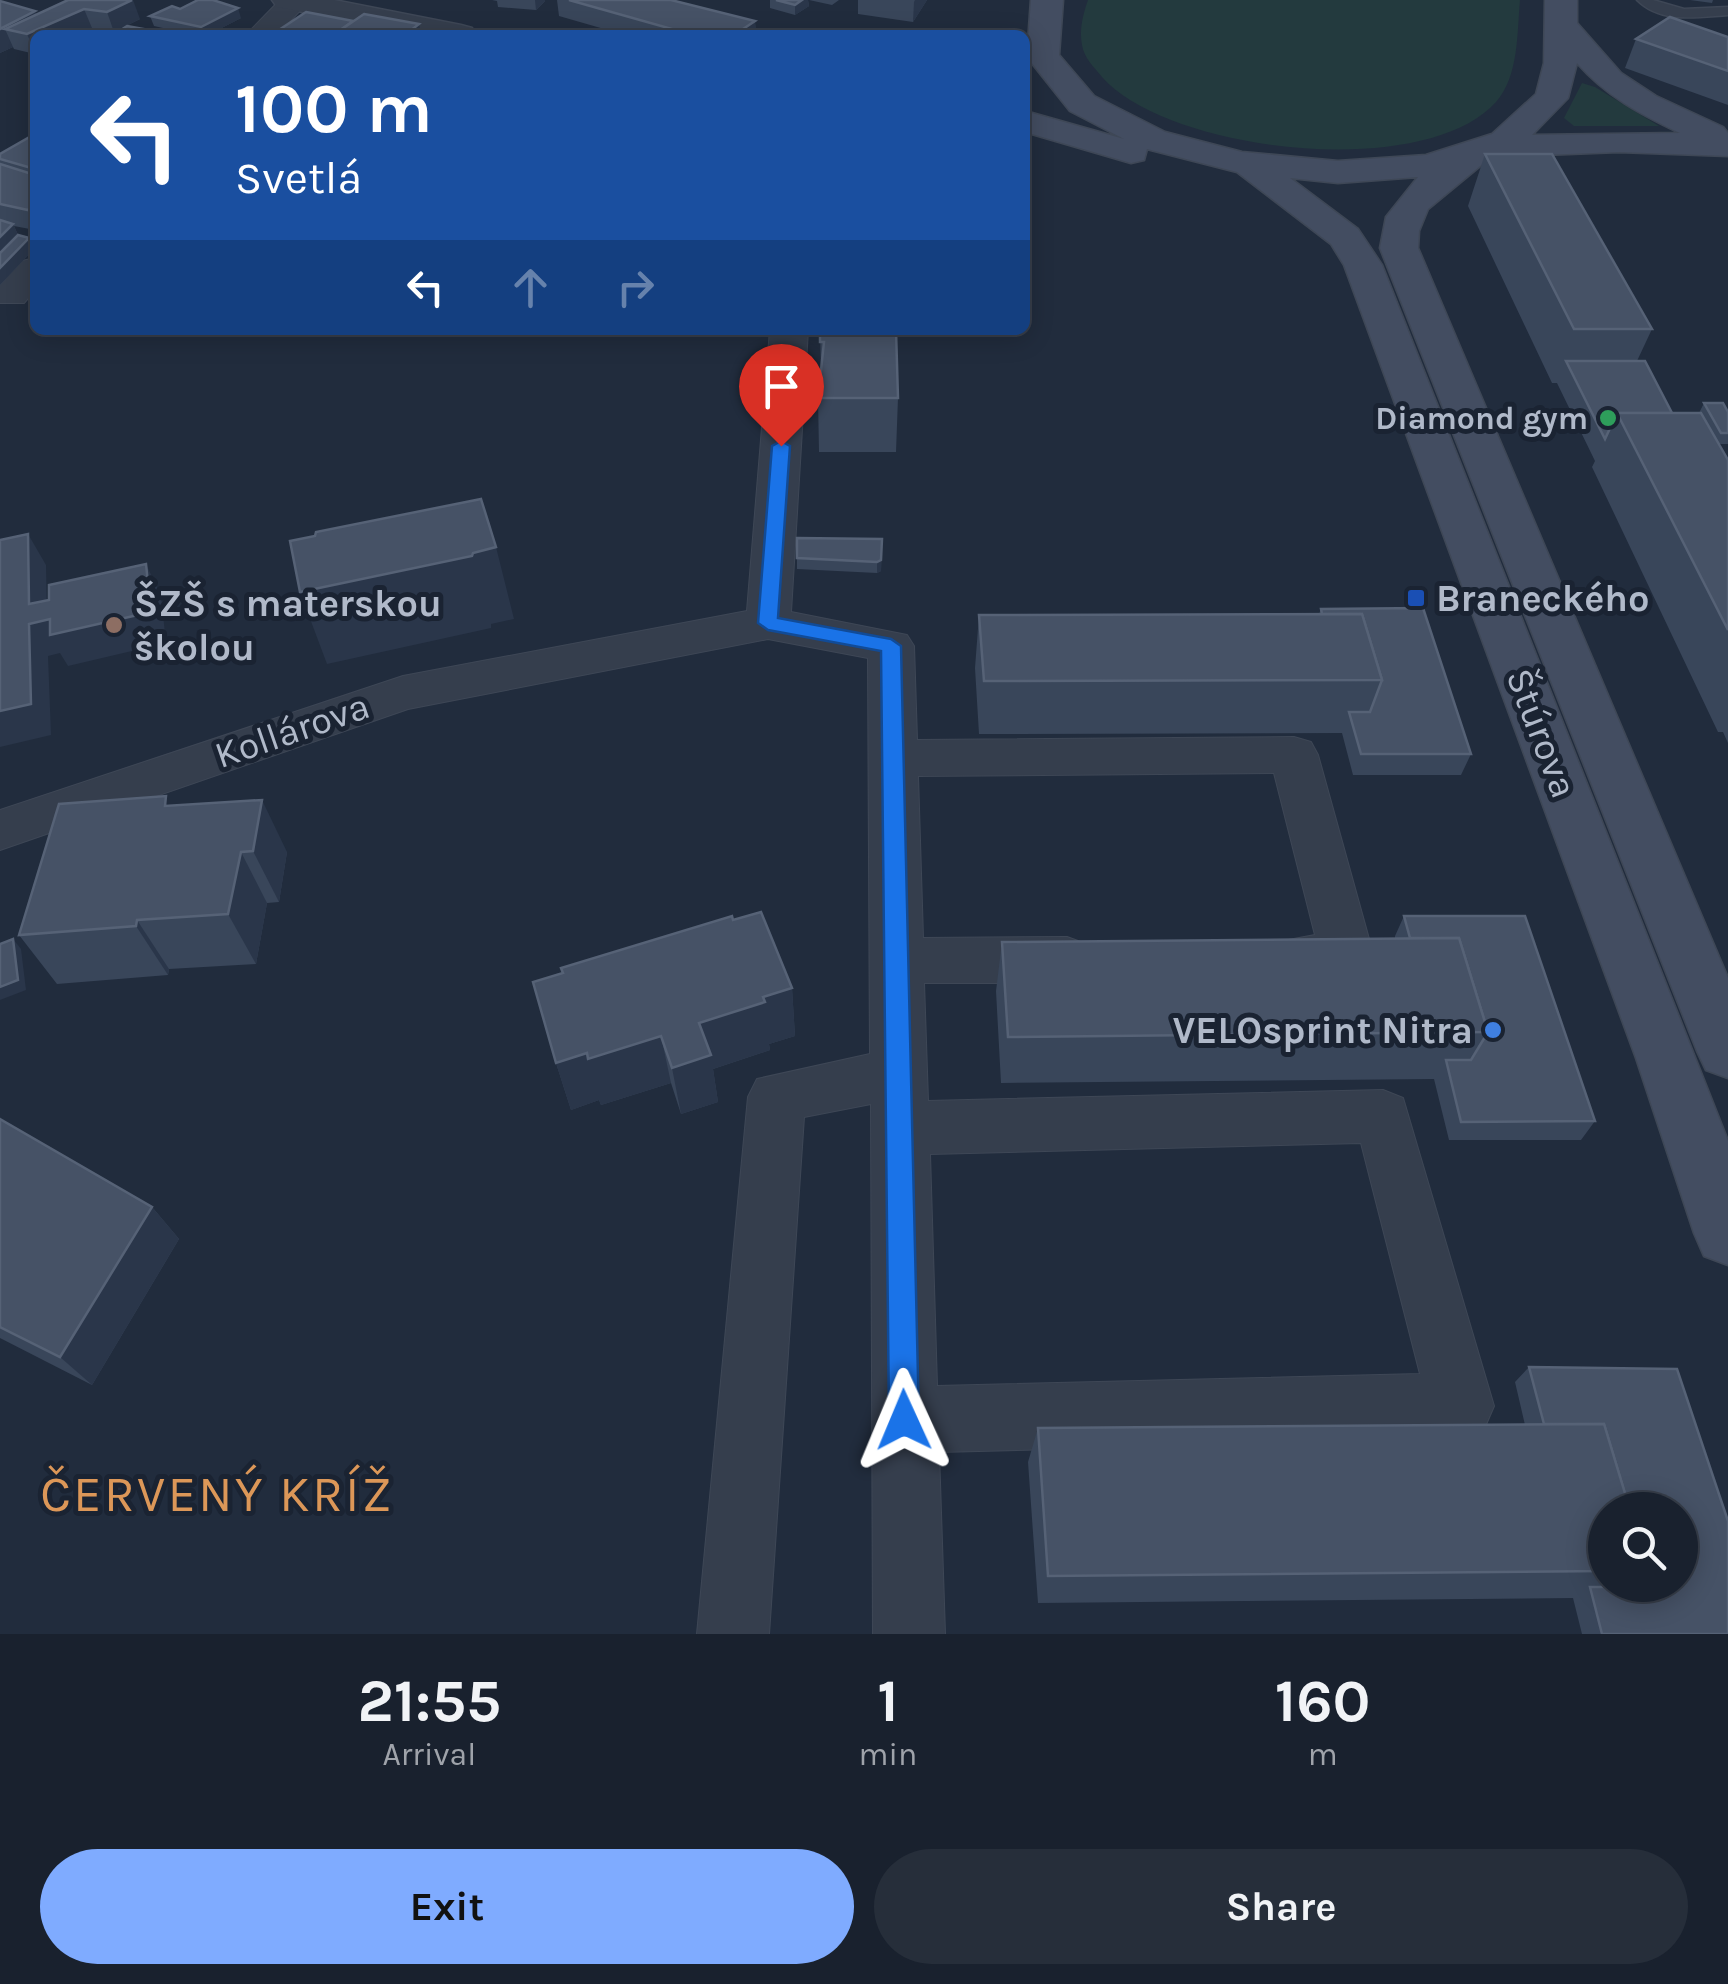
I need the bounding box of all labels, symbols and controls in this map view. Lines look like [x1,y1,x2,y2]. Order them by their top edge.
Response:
text: 100 m [235,68,433,150]
icon: left [70,70,200,200]
text: Svetlá [235,152,362,204]
icon: left [398,260,453,315]
icon: ahead [503,260,558,315]
icon: right [608,260,663,315]
pin [739,344,824,447]
icon: arrive [754,359,809,414]
place label: Diamond gym [1375,400,1588,437]
marker: Diamond gym [1597,407,1619,429]
place label: Braneckého [1436,576,1650,621]
place label: ŠZŠ s materskou školou [134,580,442,670]
marker: Braneckého [1405,587,1427,609]
marker: ŠZŠ s materskou školou [103,614,125,636]
street label: Štúrova [1496,662,1588,804]
street label: Kollárova [209,683,375,778]
place label: VELOsprint Nitra [1172,1008,1473,1053]
marker: VELOsprint Nitra [1482,1019,1504,1041]
position arrow [852,1368,956,1472]
district label: ČERVENÝ KRÍŽ [40,1464,394,1524]
map controls [1588,1492,1698,1602]
button: search [1588,1492,1698,1602]
text: 21:55 [357,1666,501,1736]
text: 1 [877,1666,899,1736]
text: 160 [1275,1666,1371,1736]
text: Arrival [382,1736,476,1773]
text: min [859,1736,917,1773]
text: m [1308,1736,1338,1773]
button: Exit [40,1849,854,1964]
button: Share [874,1849,1688,1964]

